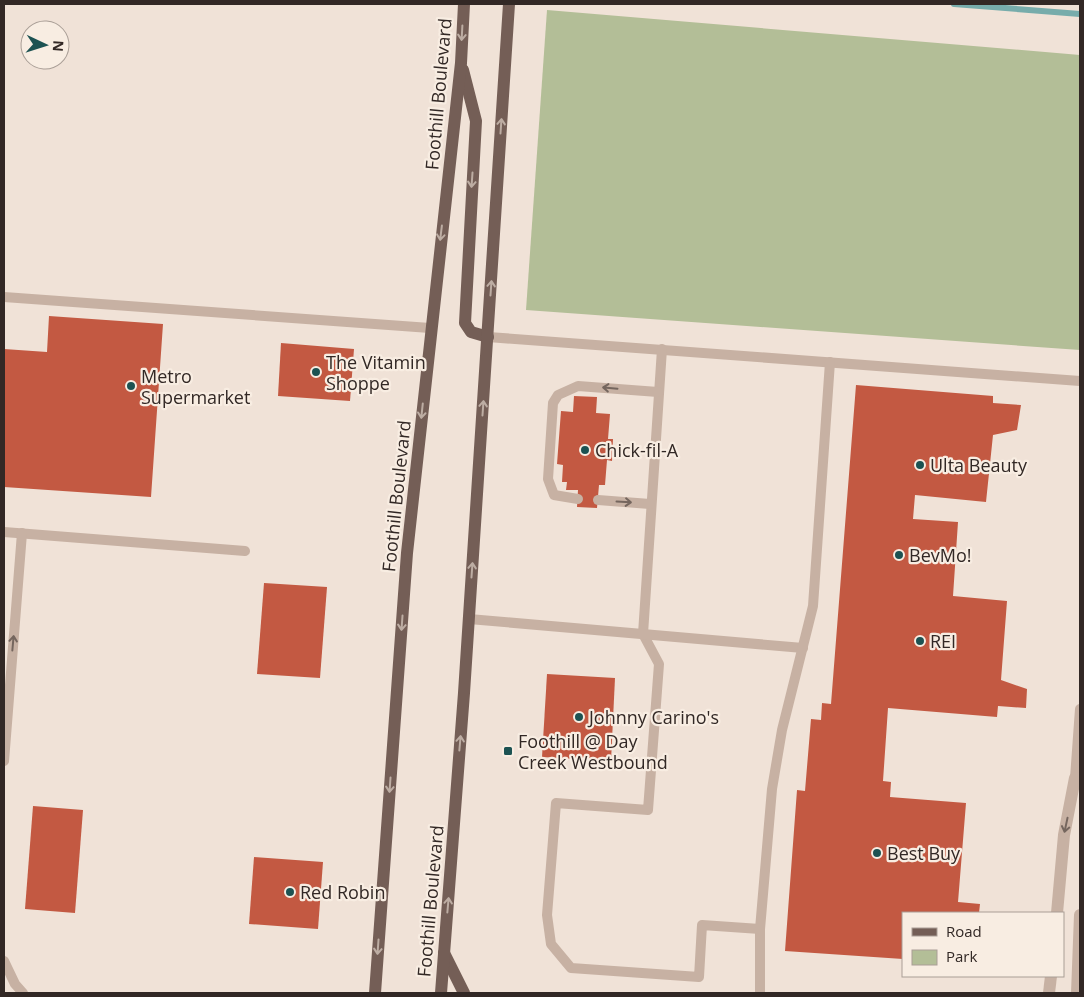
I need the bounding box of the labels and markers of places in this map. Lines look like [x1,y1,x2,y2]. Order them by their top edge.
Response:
place label: The Vitamin Shoppe [326,350,426,395]
place label: Metro Supermarket [141,364,250,409]
marker: The Vitamin Shoppe [310,366,322,378]
marker: Metro Supermarket [125,380,137,392]
place label: Chick-fil-A [595,438,679,462]
marker: Chick-fil-A [579,444,591,456]
place label: Ulta Beauty [930,453,1028,477]
marker: Ulta Beauty [914,459,926,471]
place label: BevMo! [909,543,972,567]
marker: BevMo! [893,549,905,561]
place label: REI [930,629,956,653]
marker: REI [914,635,926,647]
place label: Johnny Carino's [587,705,719,729]
marker: Johnny Carino's [573,711,585,723]
place label: Foothill @ Day Creek Westbound [518,729,668,774]
marker: Foothill @ Day Creek Westbound [502,745,514,757]
place label: Best Buy [887,841,961,865]
marker: Best Buy [871,847,883,859]
place label: Red Robin [300,880,385,904]
marker: Red Robin [284,886,296,898]

